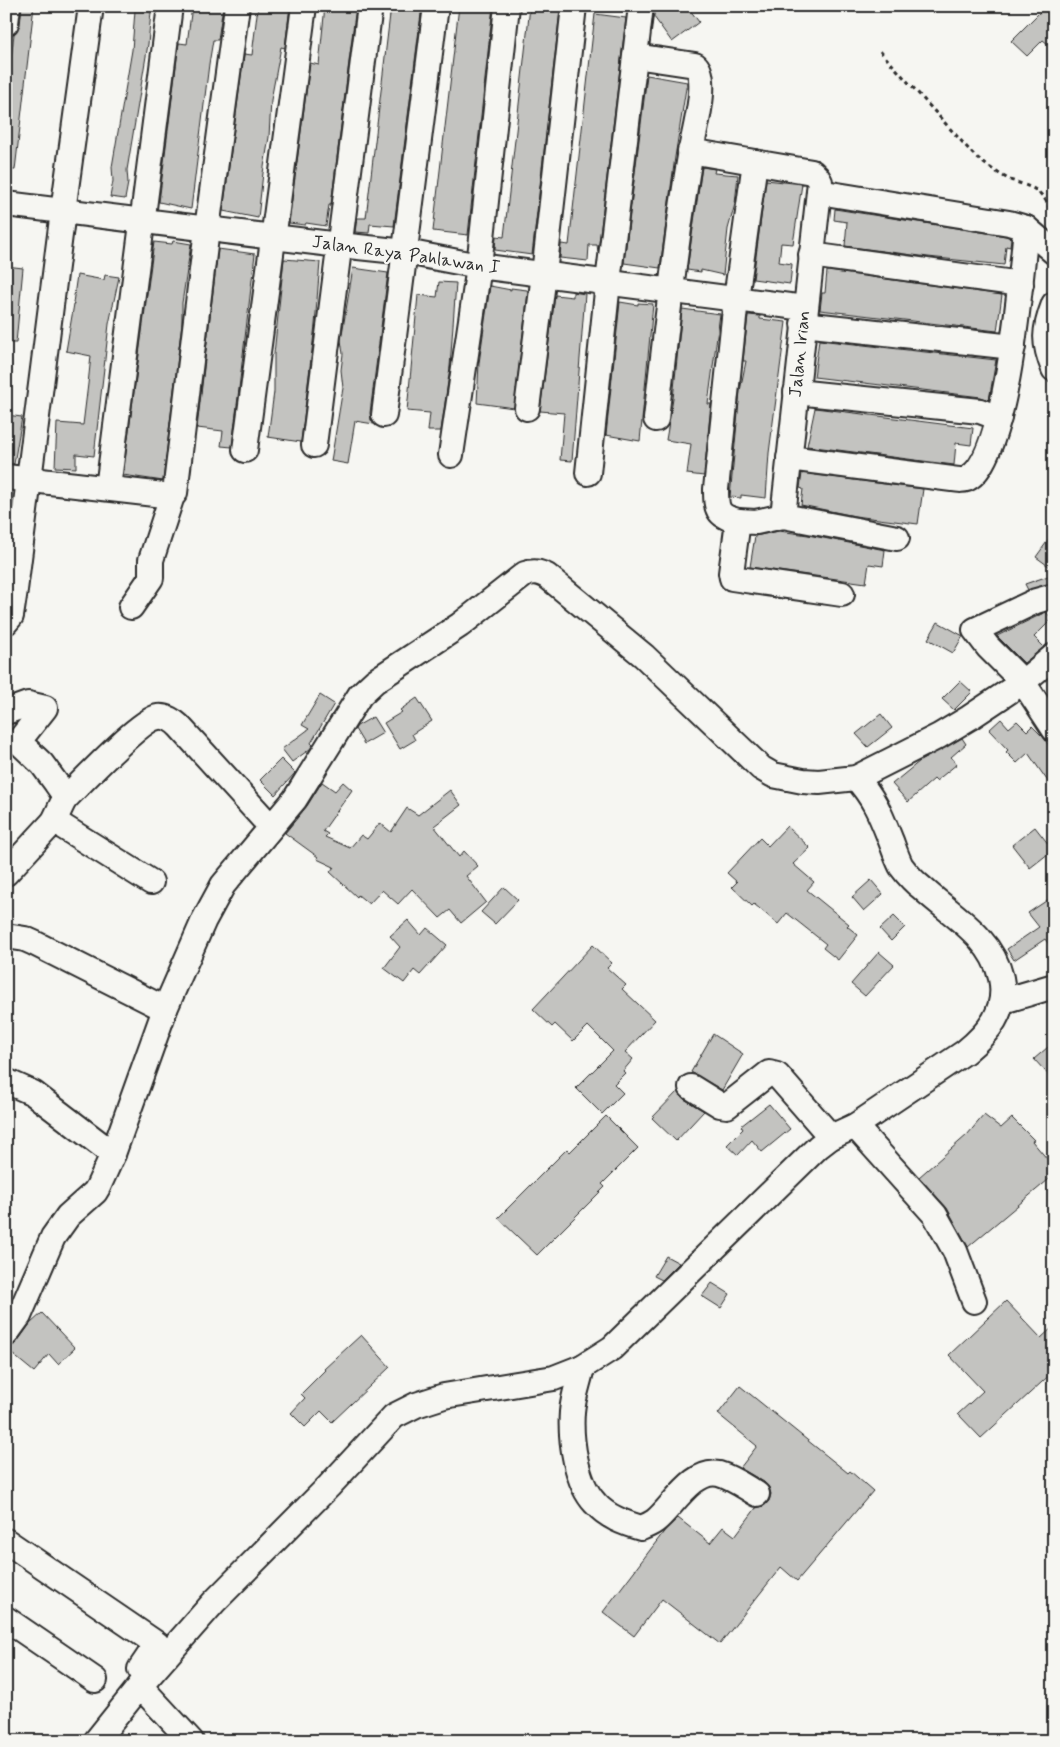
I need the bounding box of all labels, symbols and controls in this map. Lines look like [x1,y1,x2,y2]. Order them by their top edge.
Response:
street label: Jalan Raya Pahlawan I [311,230,501,280]
street label: Jalan Irian [784,309,816,399]

